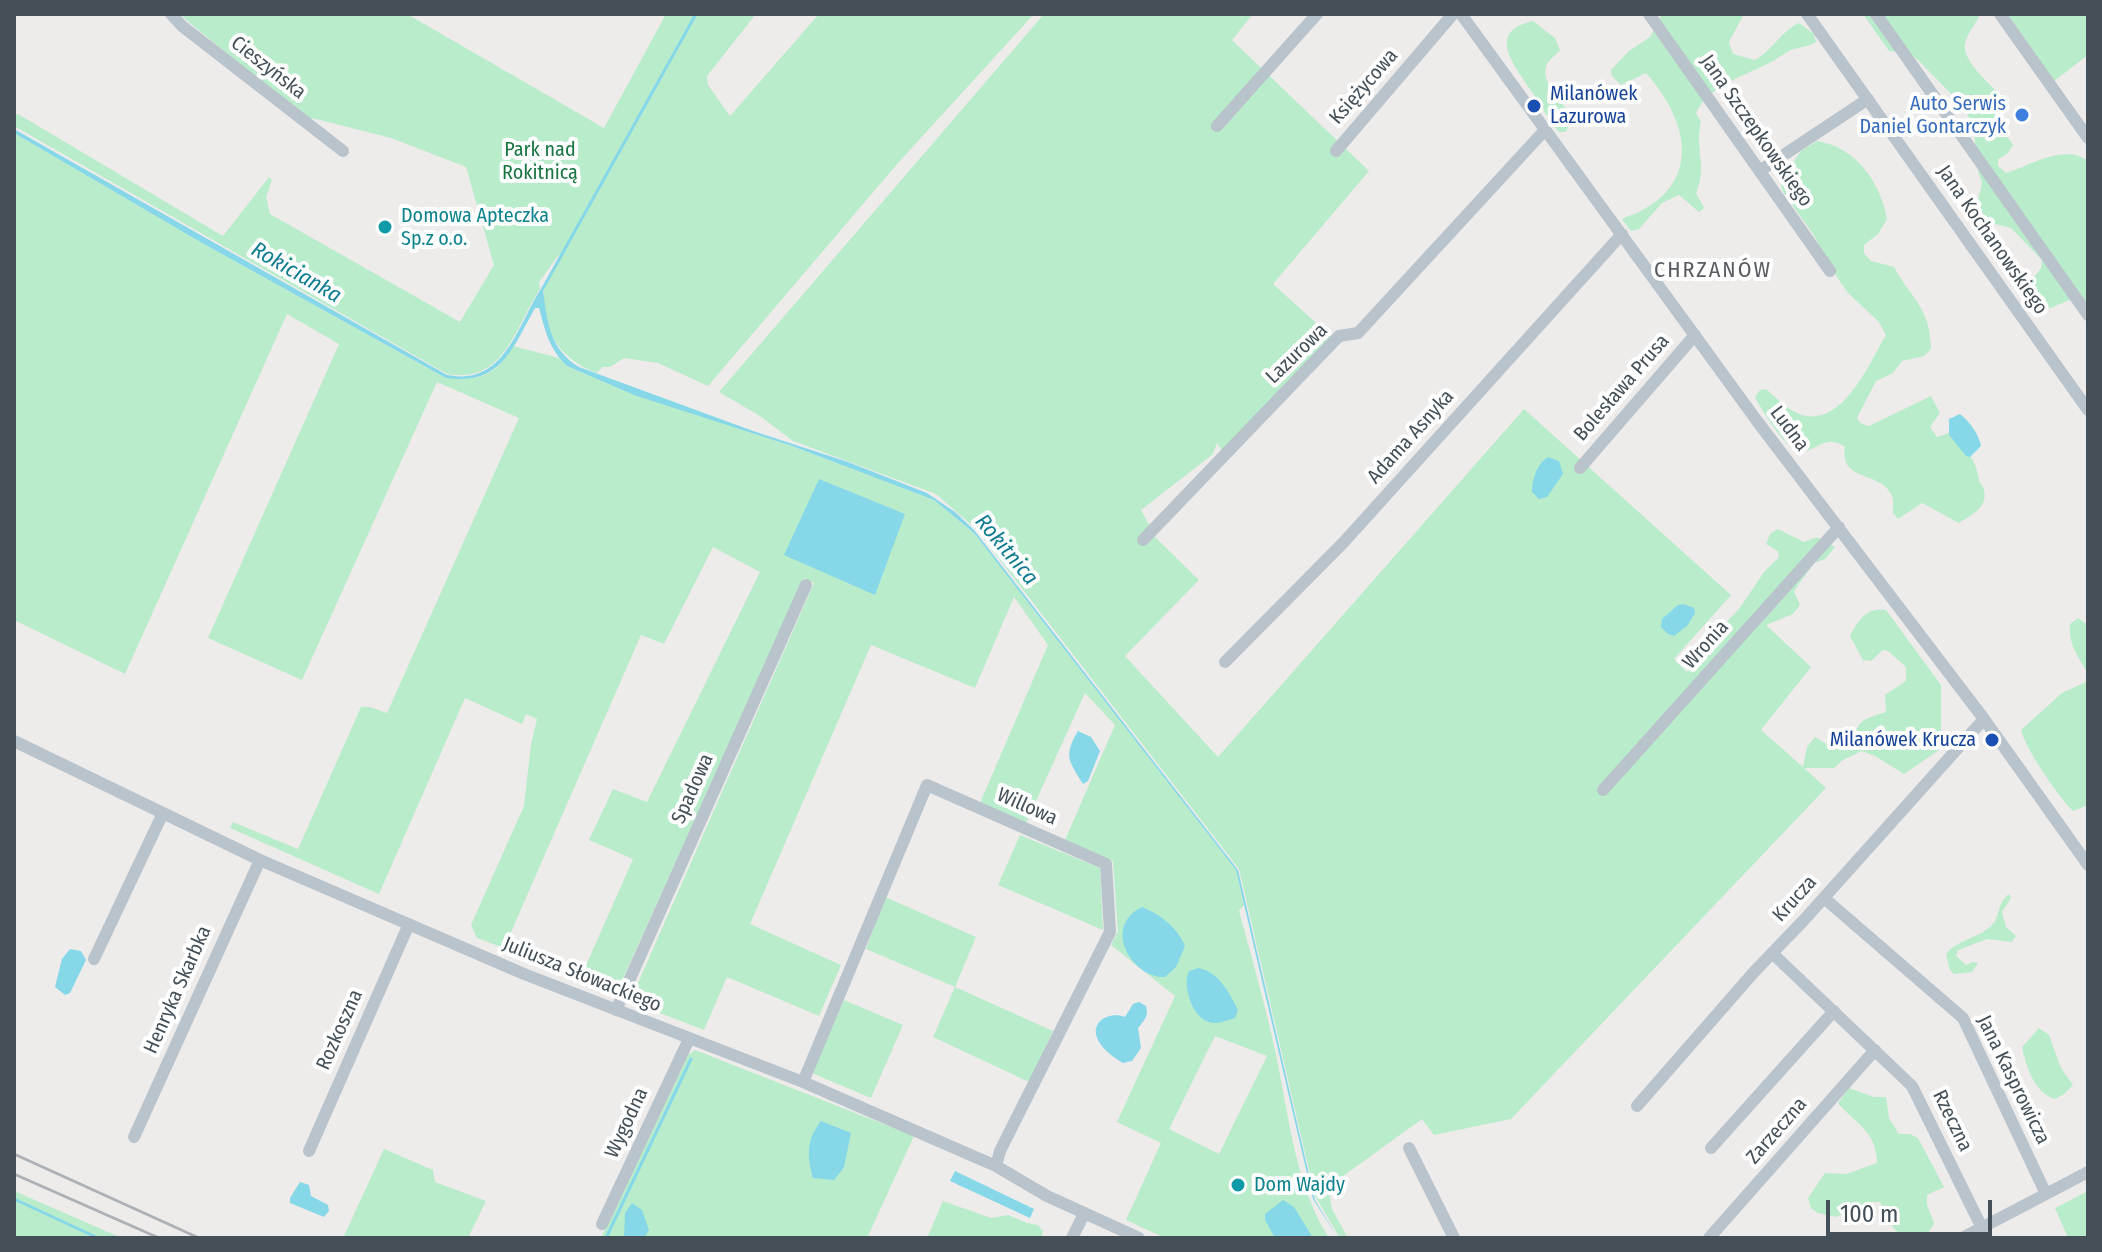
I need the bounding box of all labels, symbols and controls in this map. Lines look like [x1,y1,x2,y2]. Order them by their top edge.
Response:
street label: Cieszyńska [226,31,310,105]
street label: Księżycowa [1325,44,1403,130]
street label: Jana Szczepkowskiego [1695,50,1817,212]
place label: Milanówek Lazurowa [1550,82,1638,129]
place label: Auto Serwis Daniel Gontarczyk [1860,92,2006,139]
marker: Milanówek Lazurowa [1525,97,1543,115]
marker: Auto Serwis Daniel Gontarczyk [2013,106,2031,124]
park label: Park nad Rokitnicą [502,138,578,185]
street label: Jana Kochanowskiego [1932,161,2052,319]
place label: Domowa Apteczka Sp.z o.o. [401,204,549,251]
marker: Domowa Apteczka Sp.z o.o. [376,218,394,236]
water label: Rokicianka [246,237,346,309]
district label: CHRZANÓW [1654,258,1772,284]
street label: Lazurowa [1261,319,1333,389]
street label: Bolesława Prusa [1569,330,1675,446]
street label: Adama Asnyka [1363,385,1459,489]
street label: Ludna [1764,402,1814,456]
water label: Rokitnica [969,509,1043,591]
street label: Wronia [1678,616,1734,674]
place label: Milanówek Krucza [1830,728,1976,752]
marker: Milanówek Krucza [1983,731,2001,749]
street label: Spadowa [667,750,719,828]
street label: Willowa [993,783,1061,831]
street label: Krucza [1768,871,1822,927]
street label: Henryka Skarbka [139,922,217,1058]
street label: Juliusza Słowackiego [499,932,665,1018]
street label: Rozkoszna [312,986,368,1074]
street label: Jana Kasprowicza [1971,1012,2055,1148]
street label: Wygodna [600,1084,654,1162]
street label: Rzeczna [1927,1086,1977,1156]
street label: Zarzeczna [1742,1093,1812,1169]
place label: Dom Wajdy [1254,1173,1345,1197]
marker: Dom Wajdy [1229,1176,1247,1194]
scale bar [1830,1184,1996,1234]
text: 100 m [1840,1200,1898,1228]

